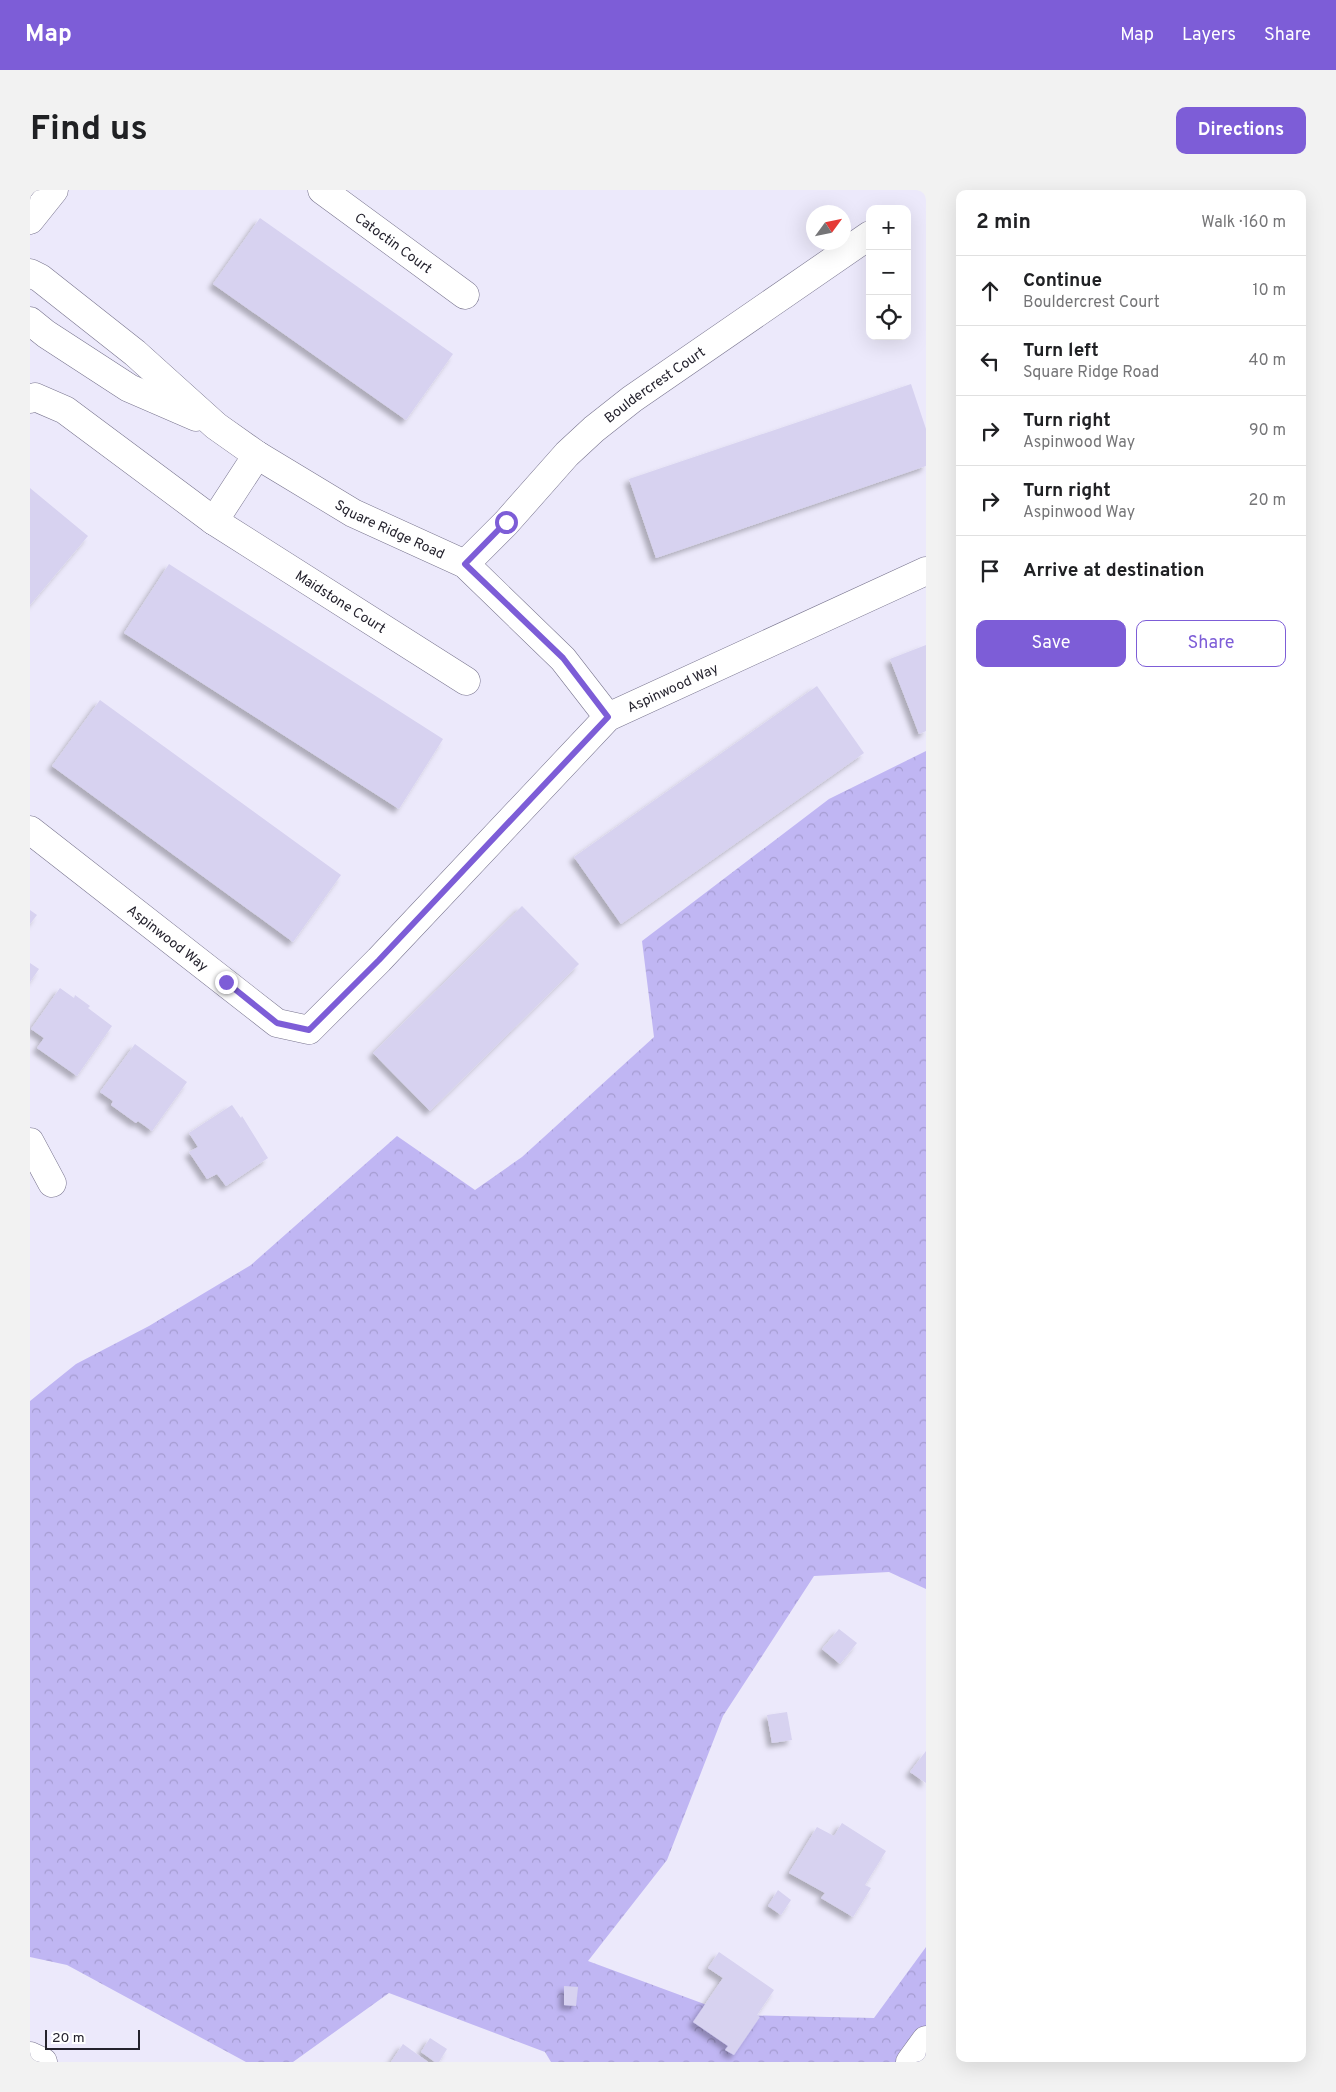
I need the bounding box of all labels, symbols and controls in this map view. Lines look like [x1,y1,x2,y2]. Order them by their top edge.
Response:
text: Map [25,20,72,50]
text: Map [1120,24,1154,47]
text: Layers [1182,24,1236,47]
text: Share [1264,24,1311,47]
button: Directions [1176,107,1306,154]
text: Find us [30,108,148,152]
north arrow [806,205,851,250]
map controls [866,205,911,340]
button: + [866,205,911,250]
text: 2 min [976,209,1031,236]
street label: Catoctin Court [351,210,435,278]
text: Walk · 160 m [1201,213,1286,233]
button: − [866,250,911,295]
text: Continue [1023,269,1102,293]
icon: ahead [976,277,1004,305]
text: 10 m [1252,281,1286,301]
text: Bouldercrest Court [1023,293,1160,313]
button: locate [866,295,911,340]
text: Turn left [1023,339,1099,363]
street label: Bouldercrest Court [602,344,709,427]
icon: left [976,347,1004,375]
text: 40 m [1248,351,1286,371]
text: Square Ridge Road [1023,363,1159,383]
text: Turn right [1023,409,1111,433]
icon: right [976,417,1004,445]
text: 90 m [1249,421,1286,441]
text: Aspinwood Way [1023,433,1135,453]
text: Turn right [1023,479,1111,503]
icon: right [976,487,1004,515]
text: 20 m [1249,491,1286,511]
street label: Square Ridge Road [331,497,447,564]
text: Aspinwood Way [1023,503,1135,523]
route start [495,511,518,534]
icon: arrive [976,557,1004,585]
text: Arrive at destination [1023,559,1204,583]
street label: Maidstone Court [292,568,388,638]
button: Save [976,620,1126,667]
button: Share [1136,620,1286,667]
street label: Aspinwood Way [625,661,721,717]
street label: Aspinwood Way [123,902,211,976]
route end [215,971,238,994]
scale bar [45,2027,140,2050]
text: 20 m [52,2030,85,2047]

